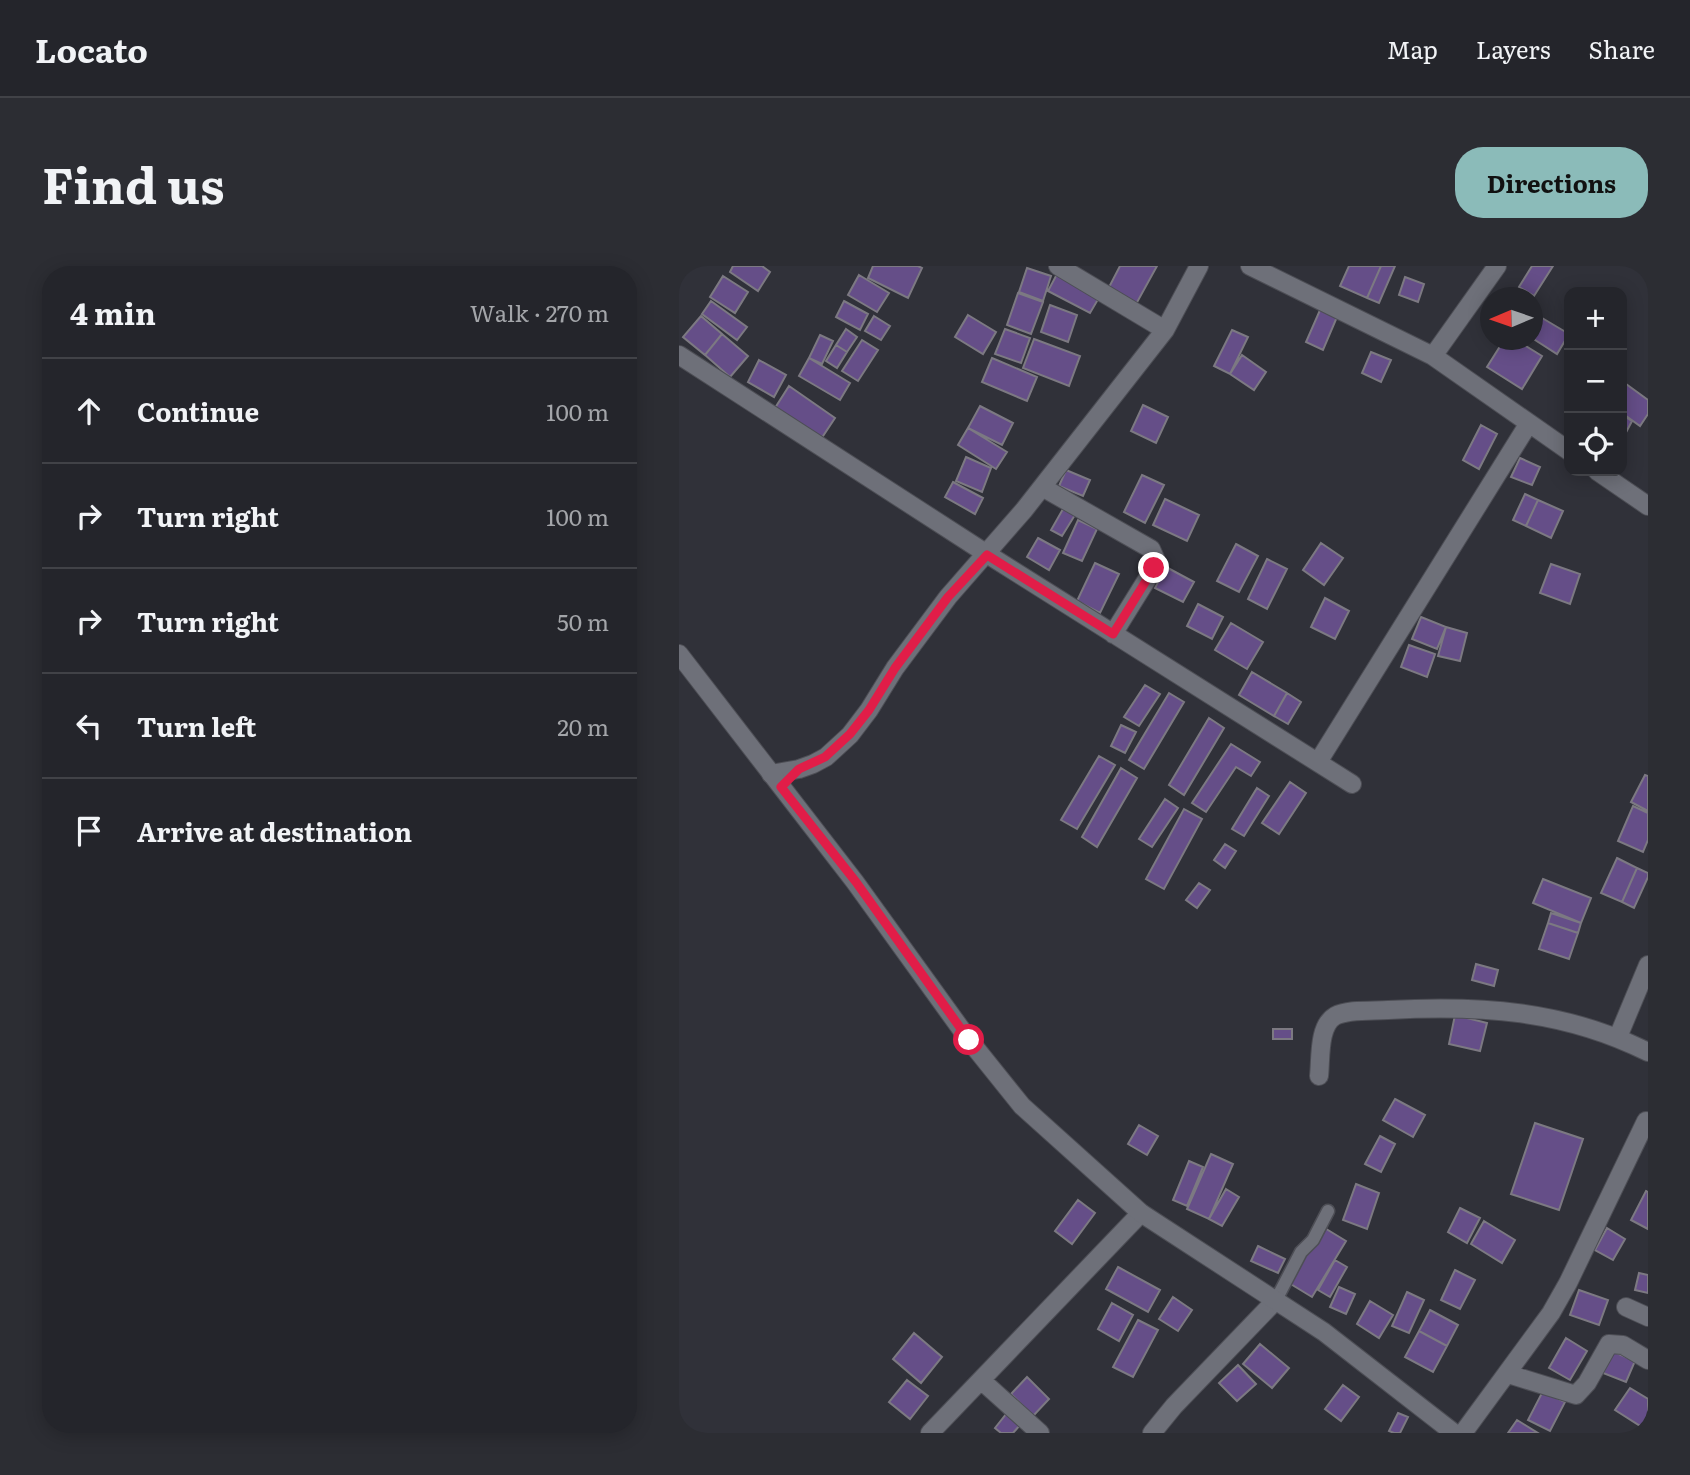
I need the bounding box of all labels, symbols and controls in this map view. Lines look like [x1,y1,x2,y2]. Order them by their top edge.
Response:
text: Locato [35,24,148,73]
text: Map [1387,31,1438,66]
text: Layers [1476,31,1550,66]
text: Share [1588,31,1655,66]
text: Find us [42,146,225,219]
button: Directions [1455,147,1648,218]
north arrow [1480,287,1543,350]
map controls [1564,287,1627,476]
button: + [1564,287,1627,350]
text: 4 min [70,290,156,334]
text: Walk · 270 m [470,295,609,329]
button: − [1564,350,1627,413]
text: Continue [137,391,259,430]
icon: ahead [70,392,108,430]
text: 100 m [546,394,609,428]
button: locate [1564,413,1627,476]
text: Turn right [137,496,279,535]
icon: right [70,497,108,535]
text: 100 m [546,499,609,533]
route end [1138,552,1169,583]
text: Turn right [137,601,279,640]
icon: right [70,602,108,640]
text: 50 m [557,604,609,638]
text: Turn left [137,706,256,745]
icon: left [70,707,108,745]
text: 20 m [557,709,609,743]
text: Arrive at destination [137,811,412,850]
icon: arrive [70,812,108,850]
route start [953,1024,984,1055]

